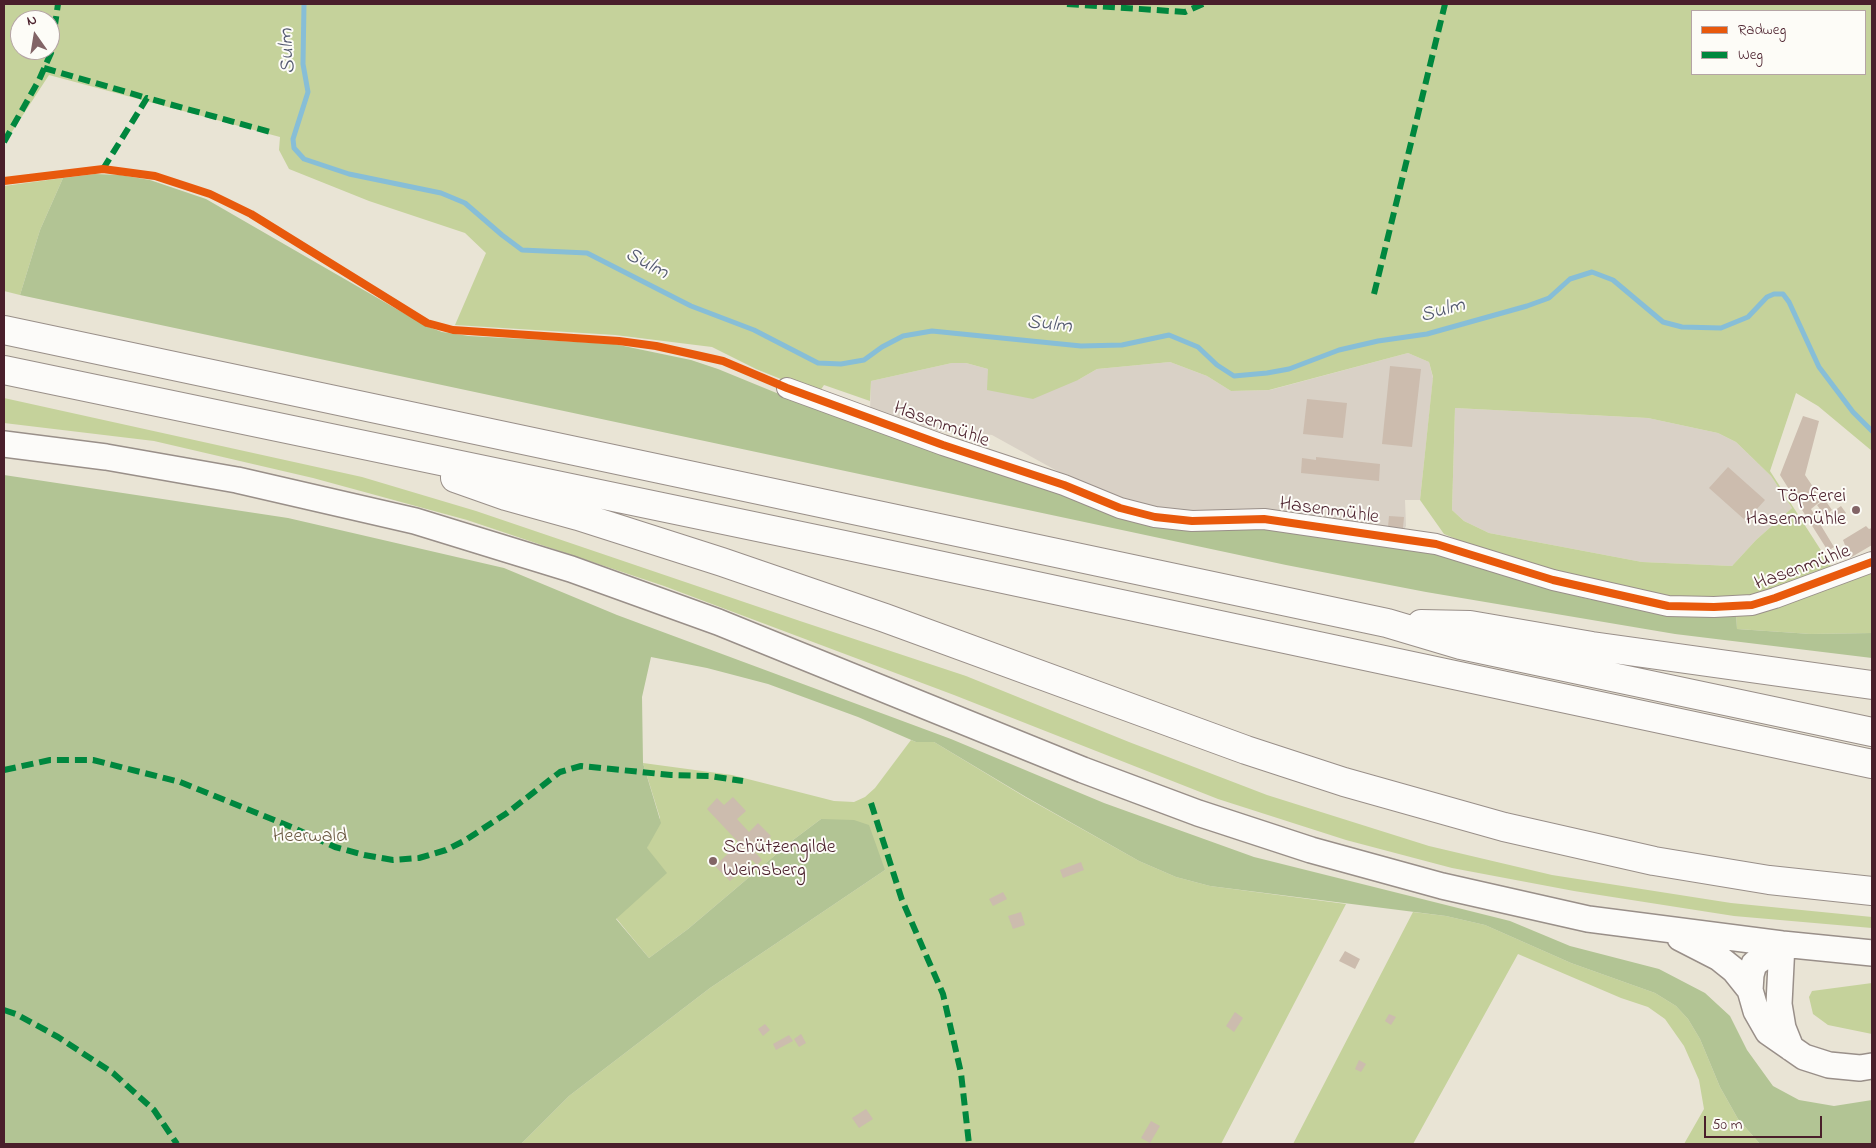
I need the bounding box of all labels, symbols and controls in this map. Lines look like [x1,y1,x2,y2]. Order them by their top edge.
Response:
north arrow [10,10,60,60]
text: N [25,10,39,32]
legend [1691,10,1866,75]
text: Radweg [1738,19,1786,41]
water label: Sulm [275,28,303,74]
text: Weg [1738,44,1763,66]
water label: Sulm [620,243,672,287]
water label: Sulm [1418,294,1468,330]
water label: Sulm [1025,311,1073,341]
street label: Hasenmühle [890,398,992,454]
place label: Töpferei Hasenmühle [1746,486,1846,533]
street label: Hasenmühle [1278,493,1380,531]
marker: Töpferei Hasenmühle [1850,504,1862,516]
street label: Hasenmühle [1752,541,1854,597]
park label: Heerwald [273,826,347,850]
place label: Schützengilde Weinsberg [723,837,836,884]
marker: Schützengilde Weinsberg [707,855,719,867]
scale bar [1706,1106,1824,1138]
text: 50 m [1712,1114,1742,1136]

